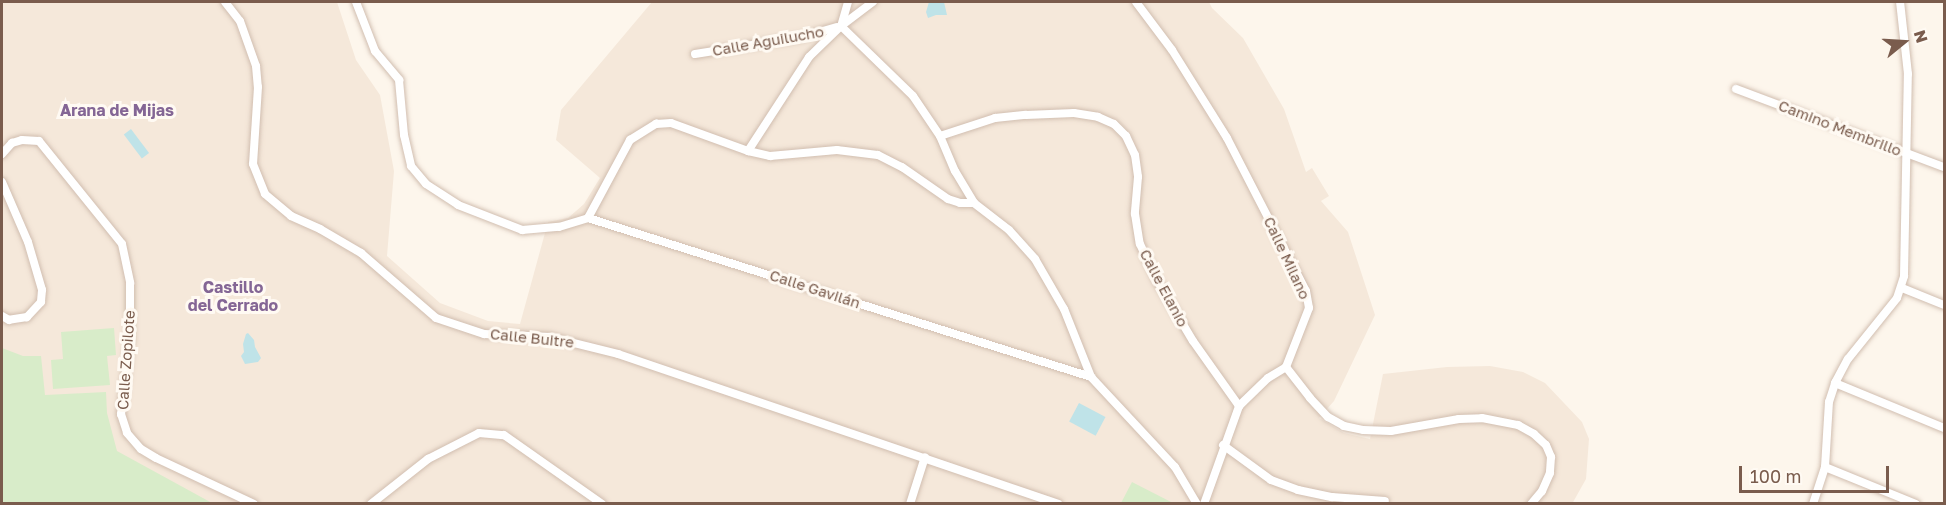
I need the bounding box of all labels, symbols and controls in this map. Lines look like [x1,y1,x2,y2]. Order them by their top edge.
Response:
north arrow [1874,12,1934,72]
street label: Calle Aguilucho [711,22,825,60]
text: N [1910,28,1933,45]
street label: Camino Membrillo [1776,96,1904,160]
district label: Arana de Mijas [60,100,174,120]
street label: Calle Milano [1260,214,1314,302]
street label: Calle Elanio [1136,246,1192,330]
street label: Calle Gavilán [767,266,863,312]
district label: Castillo del Cerrado [188,277,278,315]
street label: Calle Zopilote [114,310,138,410]
street label: Calle Buitre [489,325,575,351]
scale bar [1742,454,1892,492]
text: 100 m [1750,465,1801,487]

